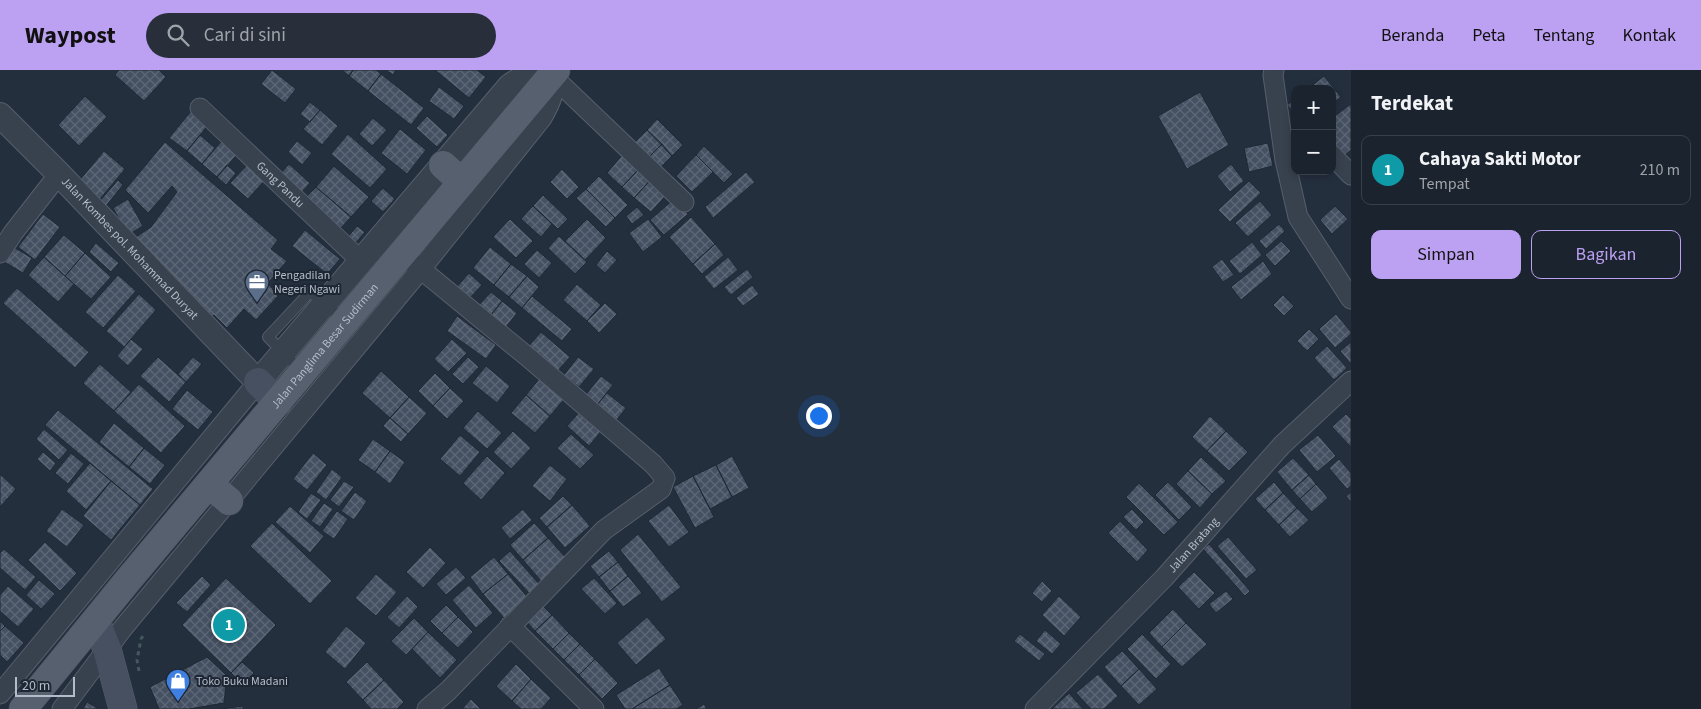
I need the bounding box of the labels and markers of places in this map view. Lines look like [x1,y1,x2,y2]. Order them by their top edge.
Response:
place label: Pengadilan Negeri Ngawi [274,267,340,298]
office icon: Pengadilan Negeri Ngawi [244,269,270,303]
pin: 1 [213,606,245,644]
shop icon: Toko Buku Madani [165,668,191,702]
place label: Toko Buku Madani [196,673,288,690]

